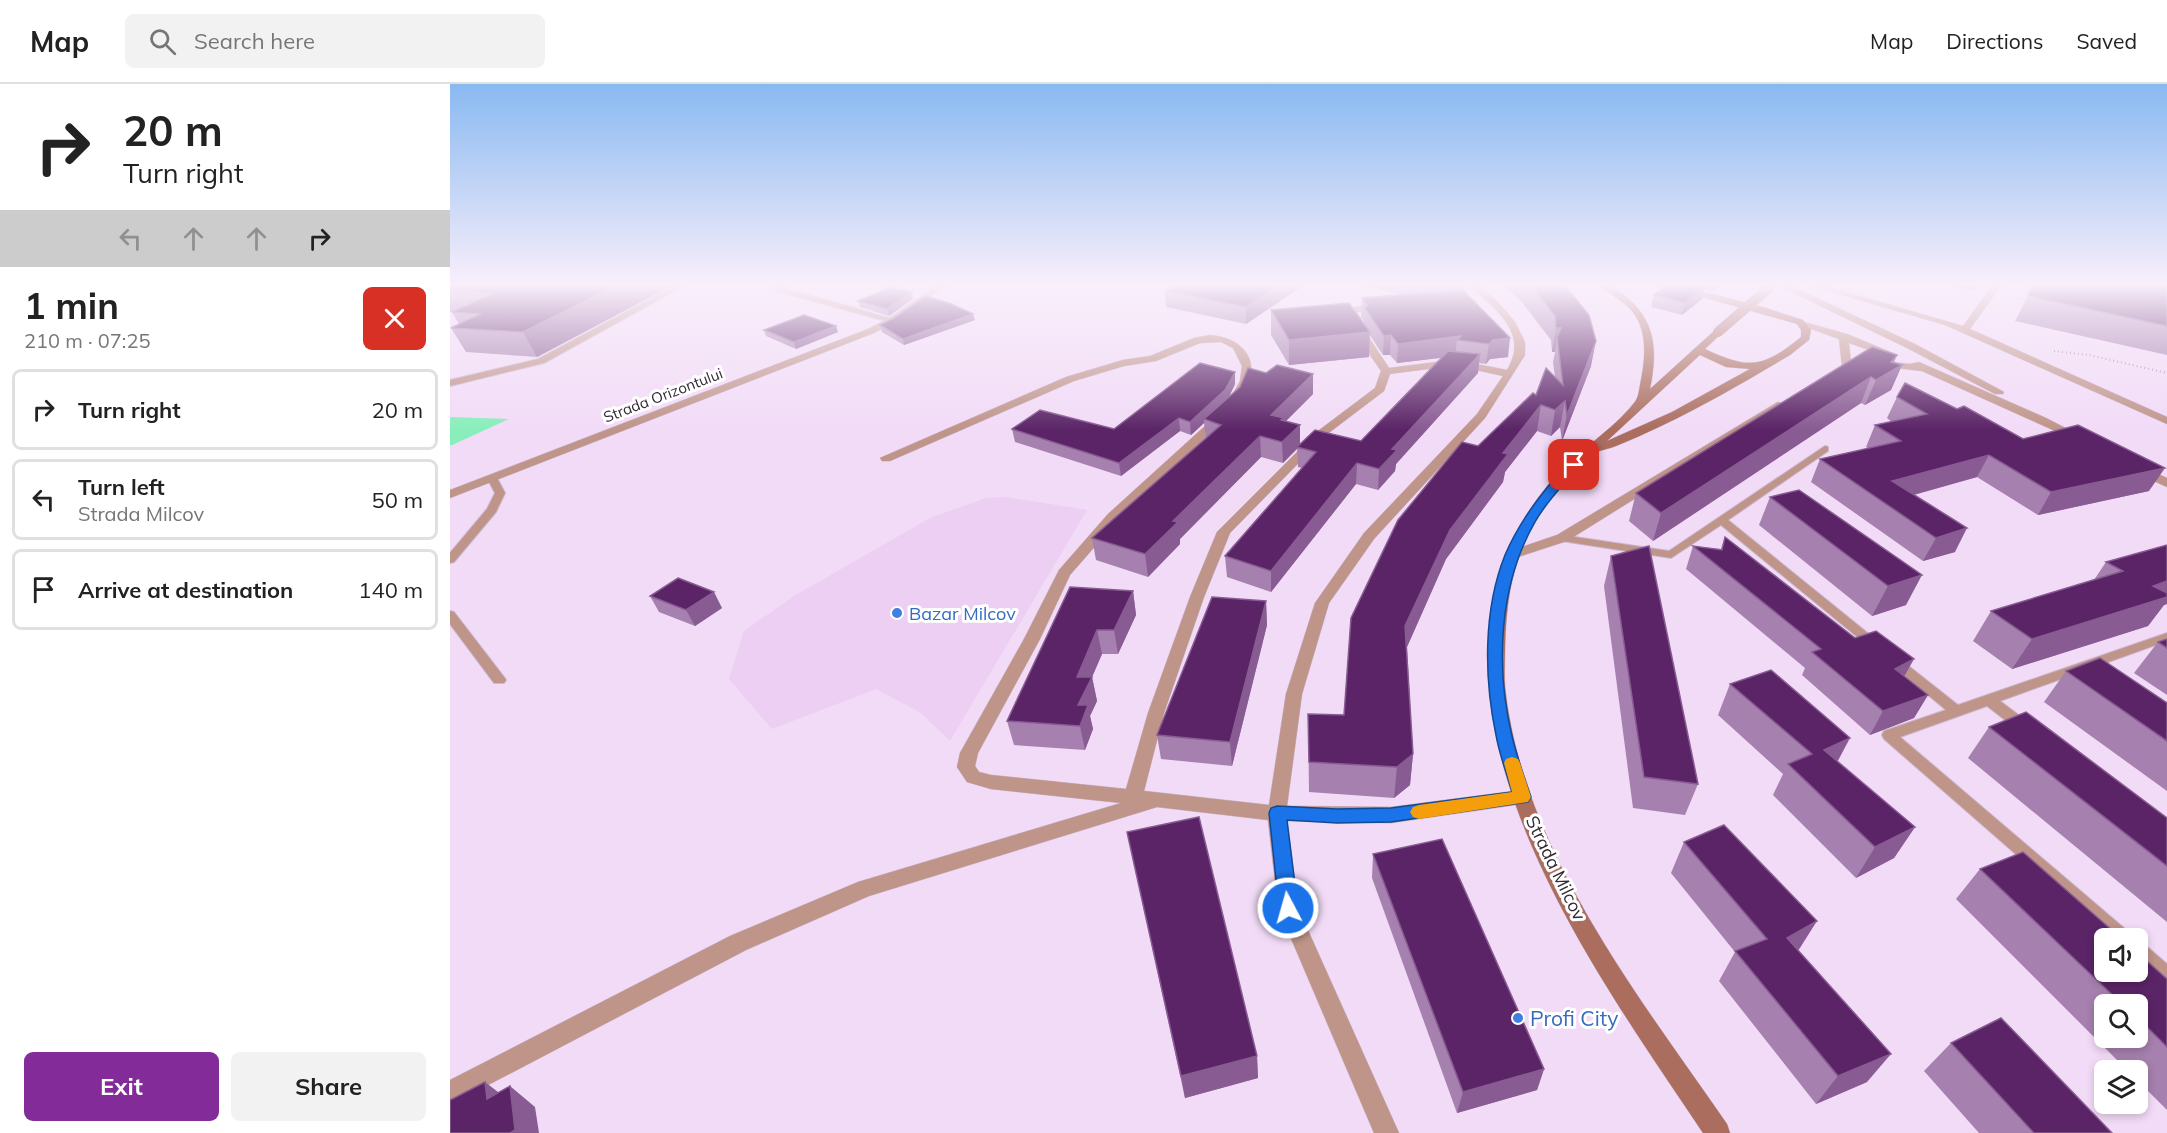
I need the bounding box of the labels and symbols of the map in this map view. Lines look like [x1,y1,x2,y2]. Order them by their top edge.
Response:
street label: Strada Orizontului [601,364,725,426]
pin [1548,439,1599,490]
place label: Bazar Milcov [909,602,1016,625]
marker: Bazar Milcov [890,606,904,620]
street label: Strada Milcov [1521,812,1591,924]
position arrow [1256,876,1320,940]
place label: Profi City [1530,1005,1618,1031]
marker: Profi City [1511,1011,1525,1025]

